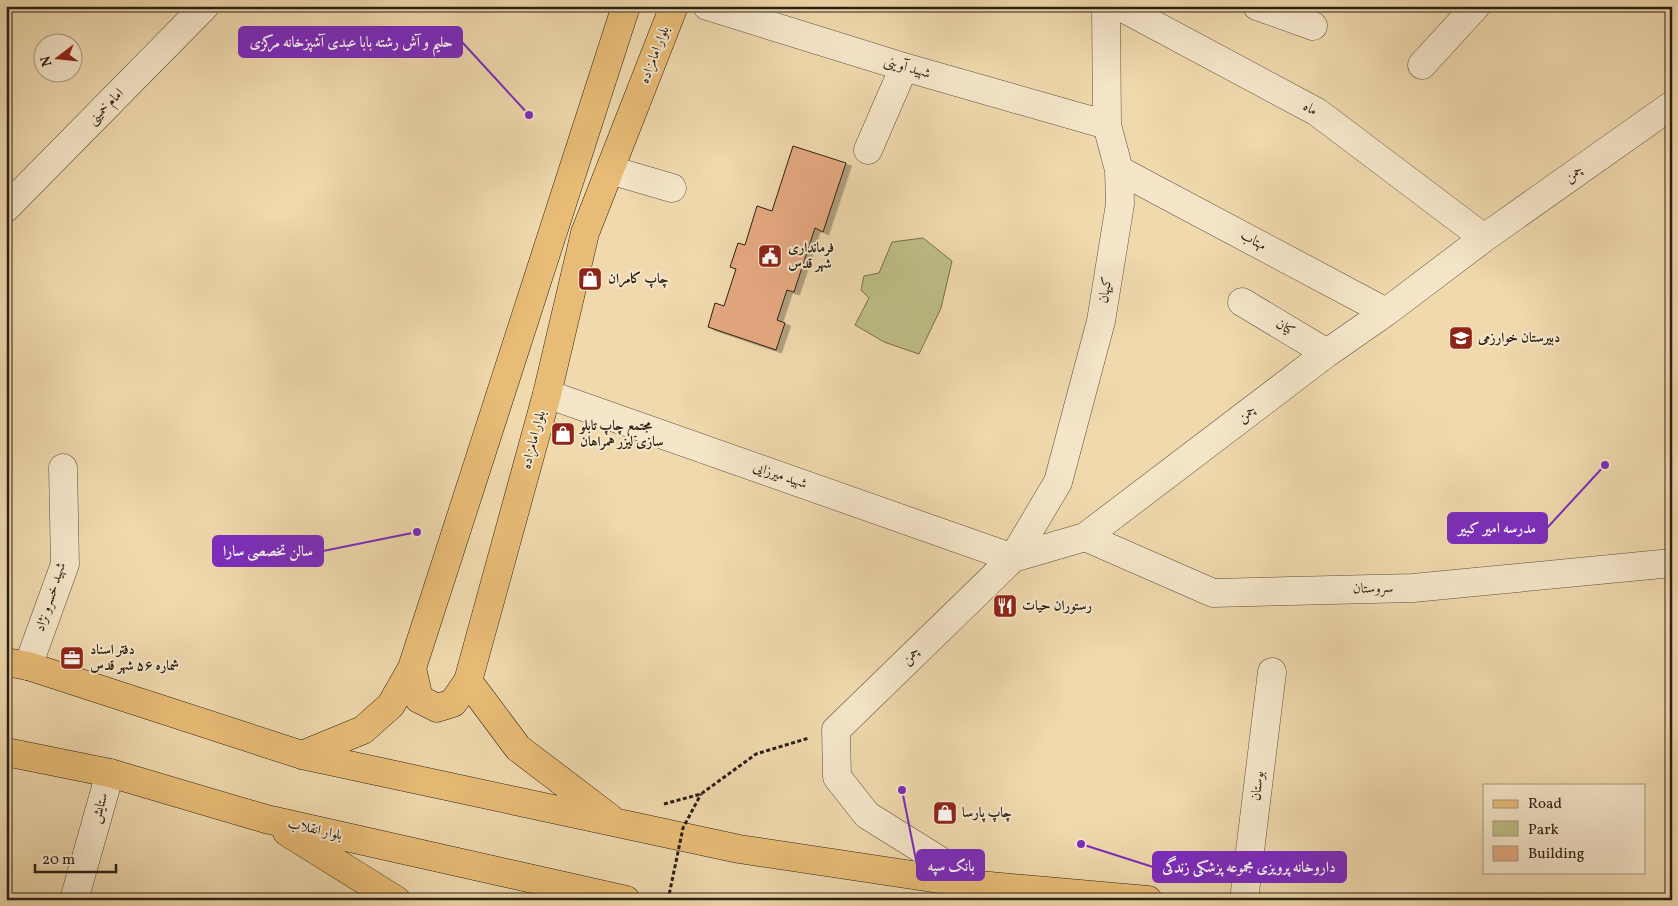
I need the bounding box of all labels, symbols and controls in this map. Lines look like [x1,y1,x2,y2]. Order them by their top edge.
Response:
street label: بلوار امامزاده [635,23,675,86]
callout: حلیم و آش رشته بابا عبدی آشپزخانه مرکزی [239,27,462,57]
north arrow [32,32,82,82]
text: حلیم و آش رشته بابا عبدی آشپزخانه مرکزی [250,33,452,57]
street label: شهید آوینی [881,52,933,84]
text: N [36,54,57,69]
street label: امام خمینی [83,84,130,131]
street label: ماه [1299,97,1321,121]
street label: چمن [1561,161,1587,187]
street label: مهتاب [1237,226,1269,256]
place label: فرمانداری شهر قدس [788,239,834,274]
public building icon: فرمانداری شهر قدس [757,243,783,269]
shop icon: چاپ کامران [577,266,603,292]
place label: چاپ کامران [608,270,669,289]
street label: کیهان [1095,275,1117,305]
street label: کیان [1272,315,1298,341]
school or university icon: دبیرستان خوارزمی [1448,325,1474,351]
place label: دبیرستان خوارزمی [1477,329,1560,348]
street label: چمن [1234,401,1260,427]
street label: بلوار امامزاده [517,408,551,471]
place label: مجتمع چاپ تابلو سازی لیزر همراهان [578,417,664,452]
shop icon: مجتمع چاپ تابلو سازی لیزر همراهان [550,421,576,447]
street label: شهید میرزایی [750,458,810,494]
callout: مدرسه امیر کبیر [1448,513,1547,543]
text: مدرسه امیر کبیر [1456,519,1536,540]
callout: سالن تخصصی سارا [213,536,323,566]
text: سالن تخصصی سارا [223,542,313,563]
street label: شهید خسرو نژاد [31,560,71,634]
street label: سروستان [1352,579,1394,599]
restaurant icon: رستوران حیات [992,593,1018,619]
place label: رستوران حیات [1022,597,1092,616]
place label: دفتر اسناد شماره ۵۶ شهر قدس [90,641,179,676]
street label: چمن [898,643,924,669]
office icon: دفتر اسناد شماره ۵۶ شهر قدس [59,645,85,671]
street label: بوستان [1247,770,1269,802]
legend [1483,784,1646,874]
street label: ستایش [87,790,113,826]
text: Road [1528,794,1562,815]
shop icon: چاپ پارسا [932,800,958,826]
place label: چاپ پارسا [962,804,1013,823]
street label: بلوار انقلاب [286,814,345,846]
text: Park [1528,820,1559,841]
scale bar [35,841,116,873]
text: Building [1528,844,1585,865]
text: 20 m [42,850,75,871]
callout: بانک سپه [917,850,984,880]
callout: داروخانه پرویزی مجموعه پزشکی زندگی [1153,852,1346,882]
text: داروخانه پرویزی مجموعه پزشکی زندگی [1161,855,1336,879]
text: بانک سپه [928,857,975,878]

